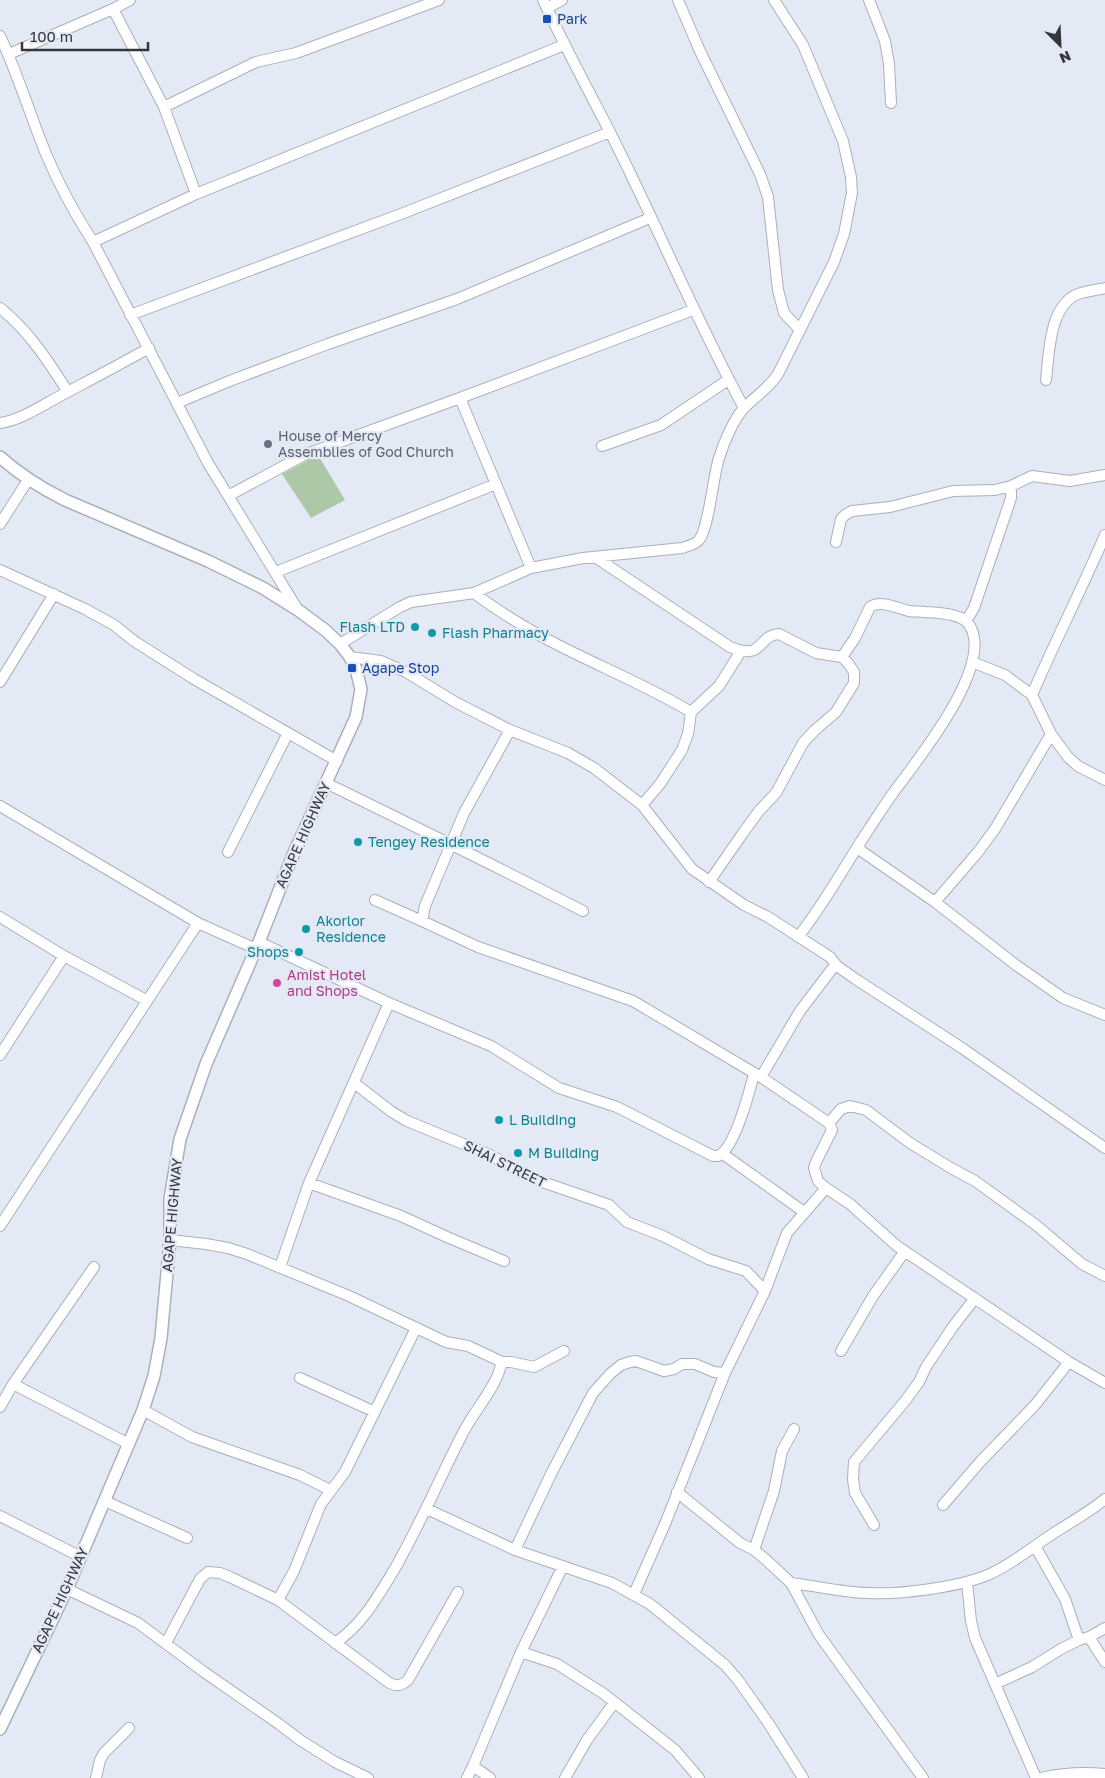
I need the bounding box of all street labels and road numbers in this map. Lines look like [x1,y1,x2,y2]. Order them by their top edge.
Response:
street label: AGAPE HIGHWAY [272,779,334,890]
street label: SHAI STREET [461,1136,550,1191]
street label: AGAPE HIGHWAY [158,1157,185,1273]
street label: AGAPE HIGHWAY [28,1544,91,1655]

